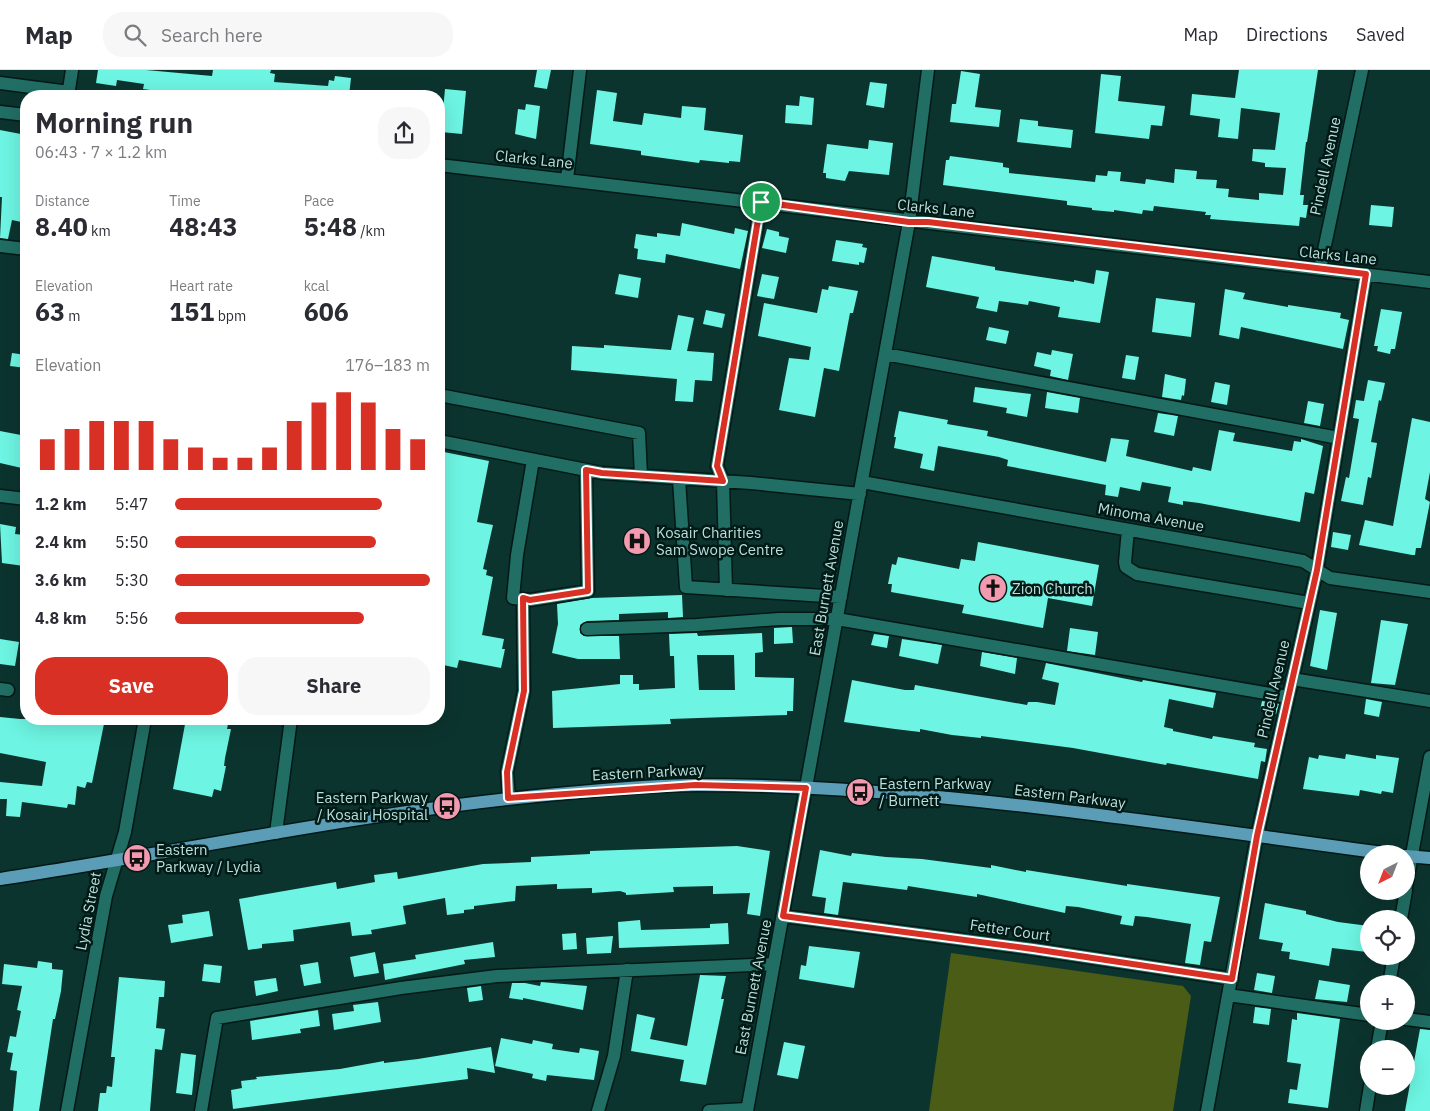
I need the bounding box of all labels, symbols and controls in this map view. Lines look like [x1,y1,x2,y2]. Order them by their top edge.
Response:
search box [103,12,453,57]
text: Map [25,19,73,51]
icon: search [121,21,149,49]
text: Search here [161,23,263,47]
text: Map [1183,23,1218,46]
text: Directions [1246,23,1328,46]
text: Saved [1356,23,1405,46]
text: Morning run [35,104,193,141]
button: share [378,107,430,159]
street label: Pindell Avenue [1305,115,1345,217]
text: 06:43 · 7 × 1.2 km [35,142,167,162]
street label: Clarks Lane [494,145,574,173]
pin [740,181,782,223]
icon: arrive [747,188,775,216]
text: Distance [35,192,90,210]
text: Time [169,192,201,210]
text: Pace [304,192,334,210]
street label: Clarks Lane [896,194,976,222]
text: 8.40 [35,210,88,243]
text: 48:43 [169,210,238,243]
text: 5:48 [304,210,357,243]
text: km [88,222,111,240]
text: /km [357,222,385,240]
street label: Clarks Lane [1298,241,1378,269]
text: Elevation [35,277,93,295]
text: Heart rate [169,277,233,295]
text: kcal [304,277,329,295]
text: 63 [35,295,65,328]
text: 151 [169,295,214,328]
text: 606 [304,295,349,328]
text: m [65,307,81,325]
text: bpm [214,307,246,325]
text: Elevation [35,355,101,375]
text: 176–183 m [345,355,430,375]
text: 1.2 km [35,494,86,514]
text: 5:47 [115,494,148,514]
street label: Minoma Avenue [1096,498,1206,536]
street label: East Burnett Avenue [805,519,847,657]
place label: Kosair Charities Sam Swope Centre [656,523,783,559]
hospital icon: Kosair Charities Sam Swope Centre [622,526,652,556]
text: 2.4 km [35,532,86,552]
text: 5:50 [115,532,148,552]
text: 3.6 km [35,570,86,590]
text: 5:30 [115,570,148,590]
church icon: Zion Church [978,573,1008,603]
place label: Zion Church [1012,579,1093,598]
text: 4.8 km [35,608,86,628]
text: 5:56 [115,608,148,628]
street label: Pindell Avenue [1252,638,1294,740]
button: Save [35,657,228,715]
button: Share [238,657,430,715]
street label: Eastern Parkway [592,760,705,784]
place label: Eastern Parkway / Burnett [879,774,992,810]
bus stop icon: Eastern Parkway / Burnett [845,777,875,807]
street label: Eastern Parkway [1013,780,1127,812]
place label: Eastern Parkway / Kosair Hospital [316,788,429,824]
bus stop icon: Eastern Parkway / Kosair Hospital [432,791,462,821]
place label: Eastern Parkway / Lydia [156,840,261,876]
bus stop icon: Eastern Parkway / Lydia [122,843,152,873]
north arrow [1360,845,1415,900]
map controls [1360,845,1415,1095]
street label: Lydia Street [71,870,105,952]
button: locate [1360,910,1415,965]
street label: Fetter Court [969,915,1051,945]
street label: East Burnett Avenue [731,918,775,1056]
button: + [1360,975,1415,1030]
button: − [1360,1040,1415,1095]

